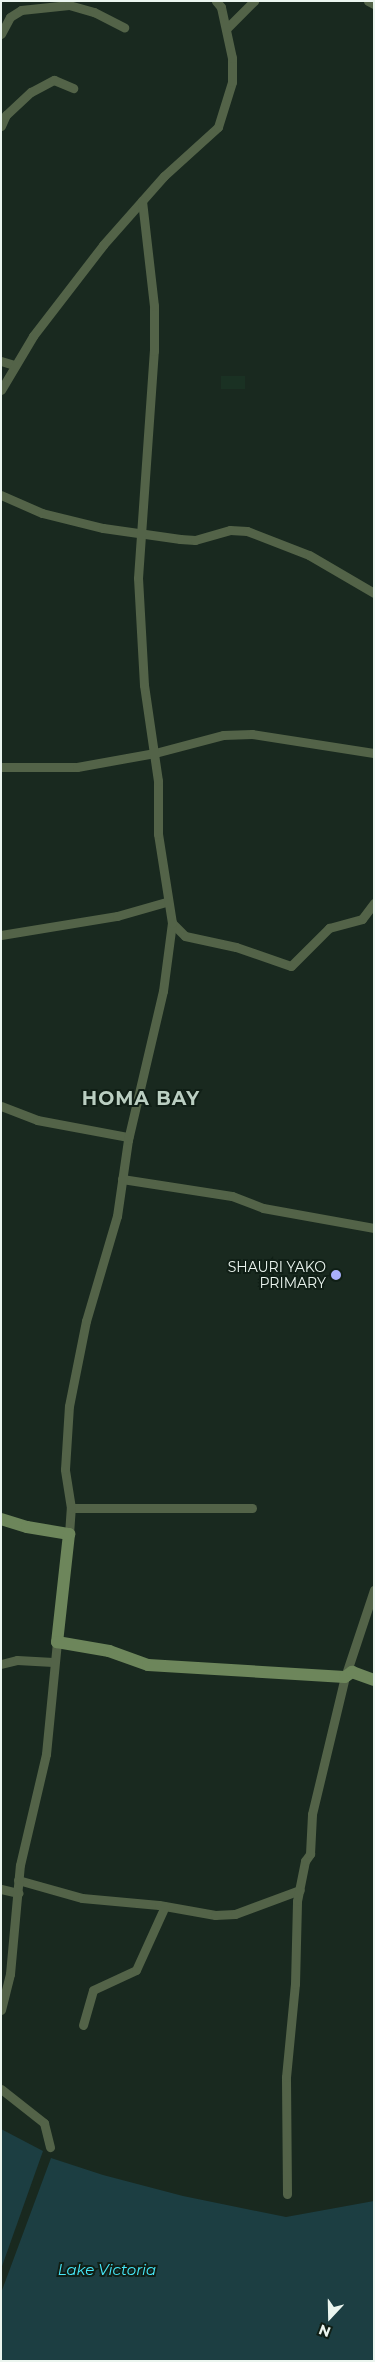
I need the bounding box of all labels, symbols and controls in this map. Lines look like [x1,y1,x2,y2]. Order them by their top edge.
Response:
district label: HOMA BAY [81,1088,201,1110]
place label: SHAURI YAKO PRIMARY [228,1259,326,1292]
marker: SHAURI YAKO PRIMARY [330,1269,342,1281]
water label: Lake Victoria [58,2261,156,2279]
north arrow [305,2292,355,2342]
text: N [316,2321,333,2341]

